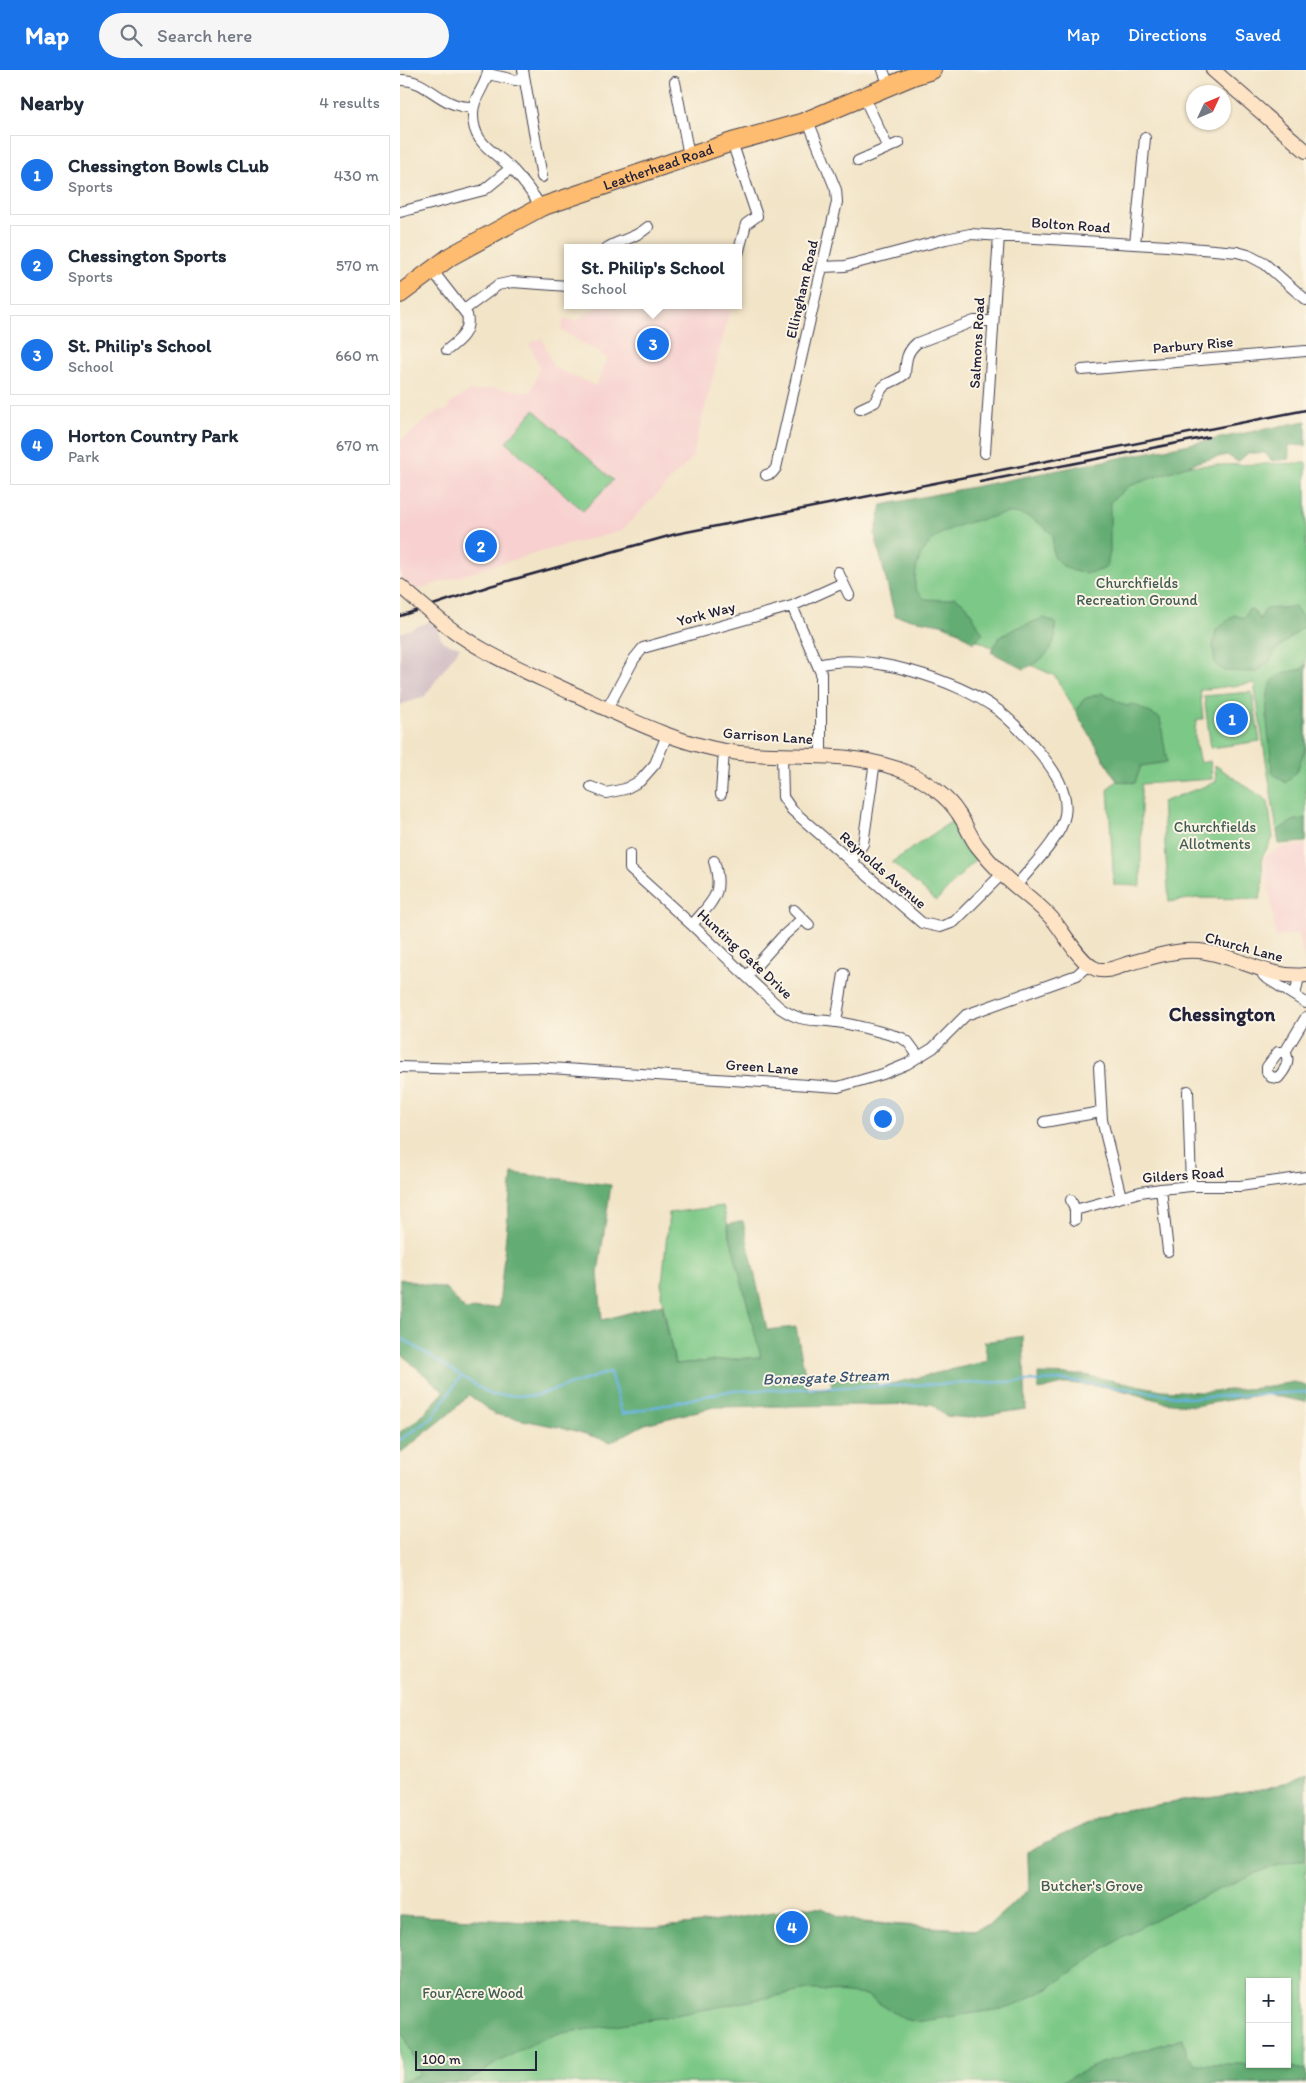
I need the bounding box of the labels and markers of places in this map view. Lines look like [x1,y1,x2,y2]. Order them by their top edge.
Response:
pin: 3 [637,325,669,363]
pin: 2 [465,527,497,565]
pin: 1 [1216,700,1248,738]
pin: 4 [776,1908,808,1946]

